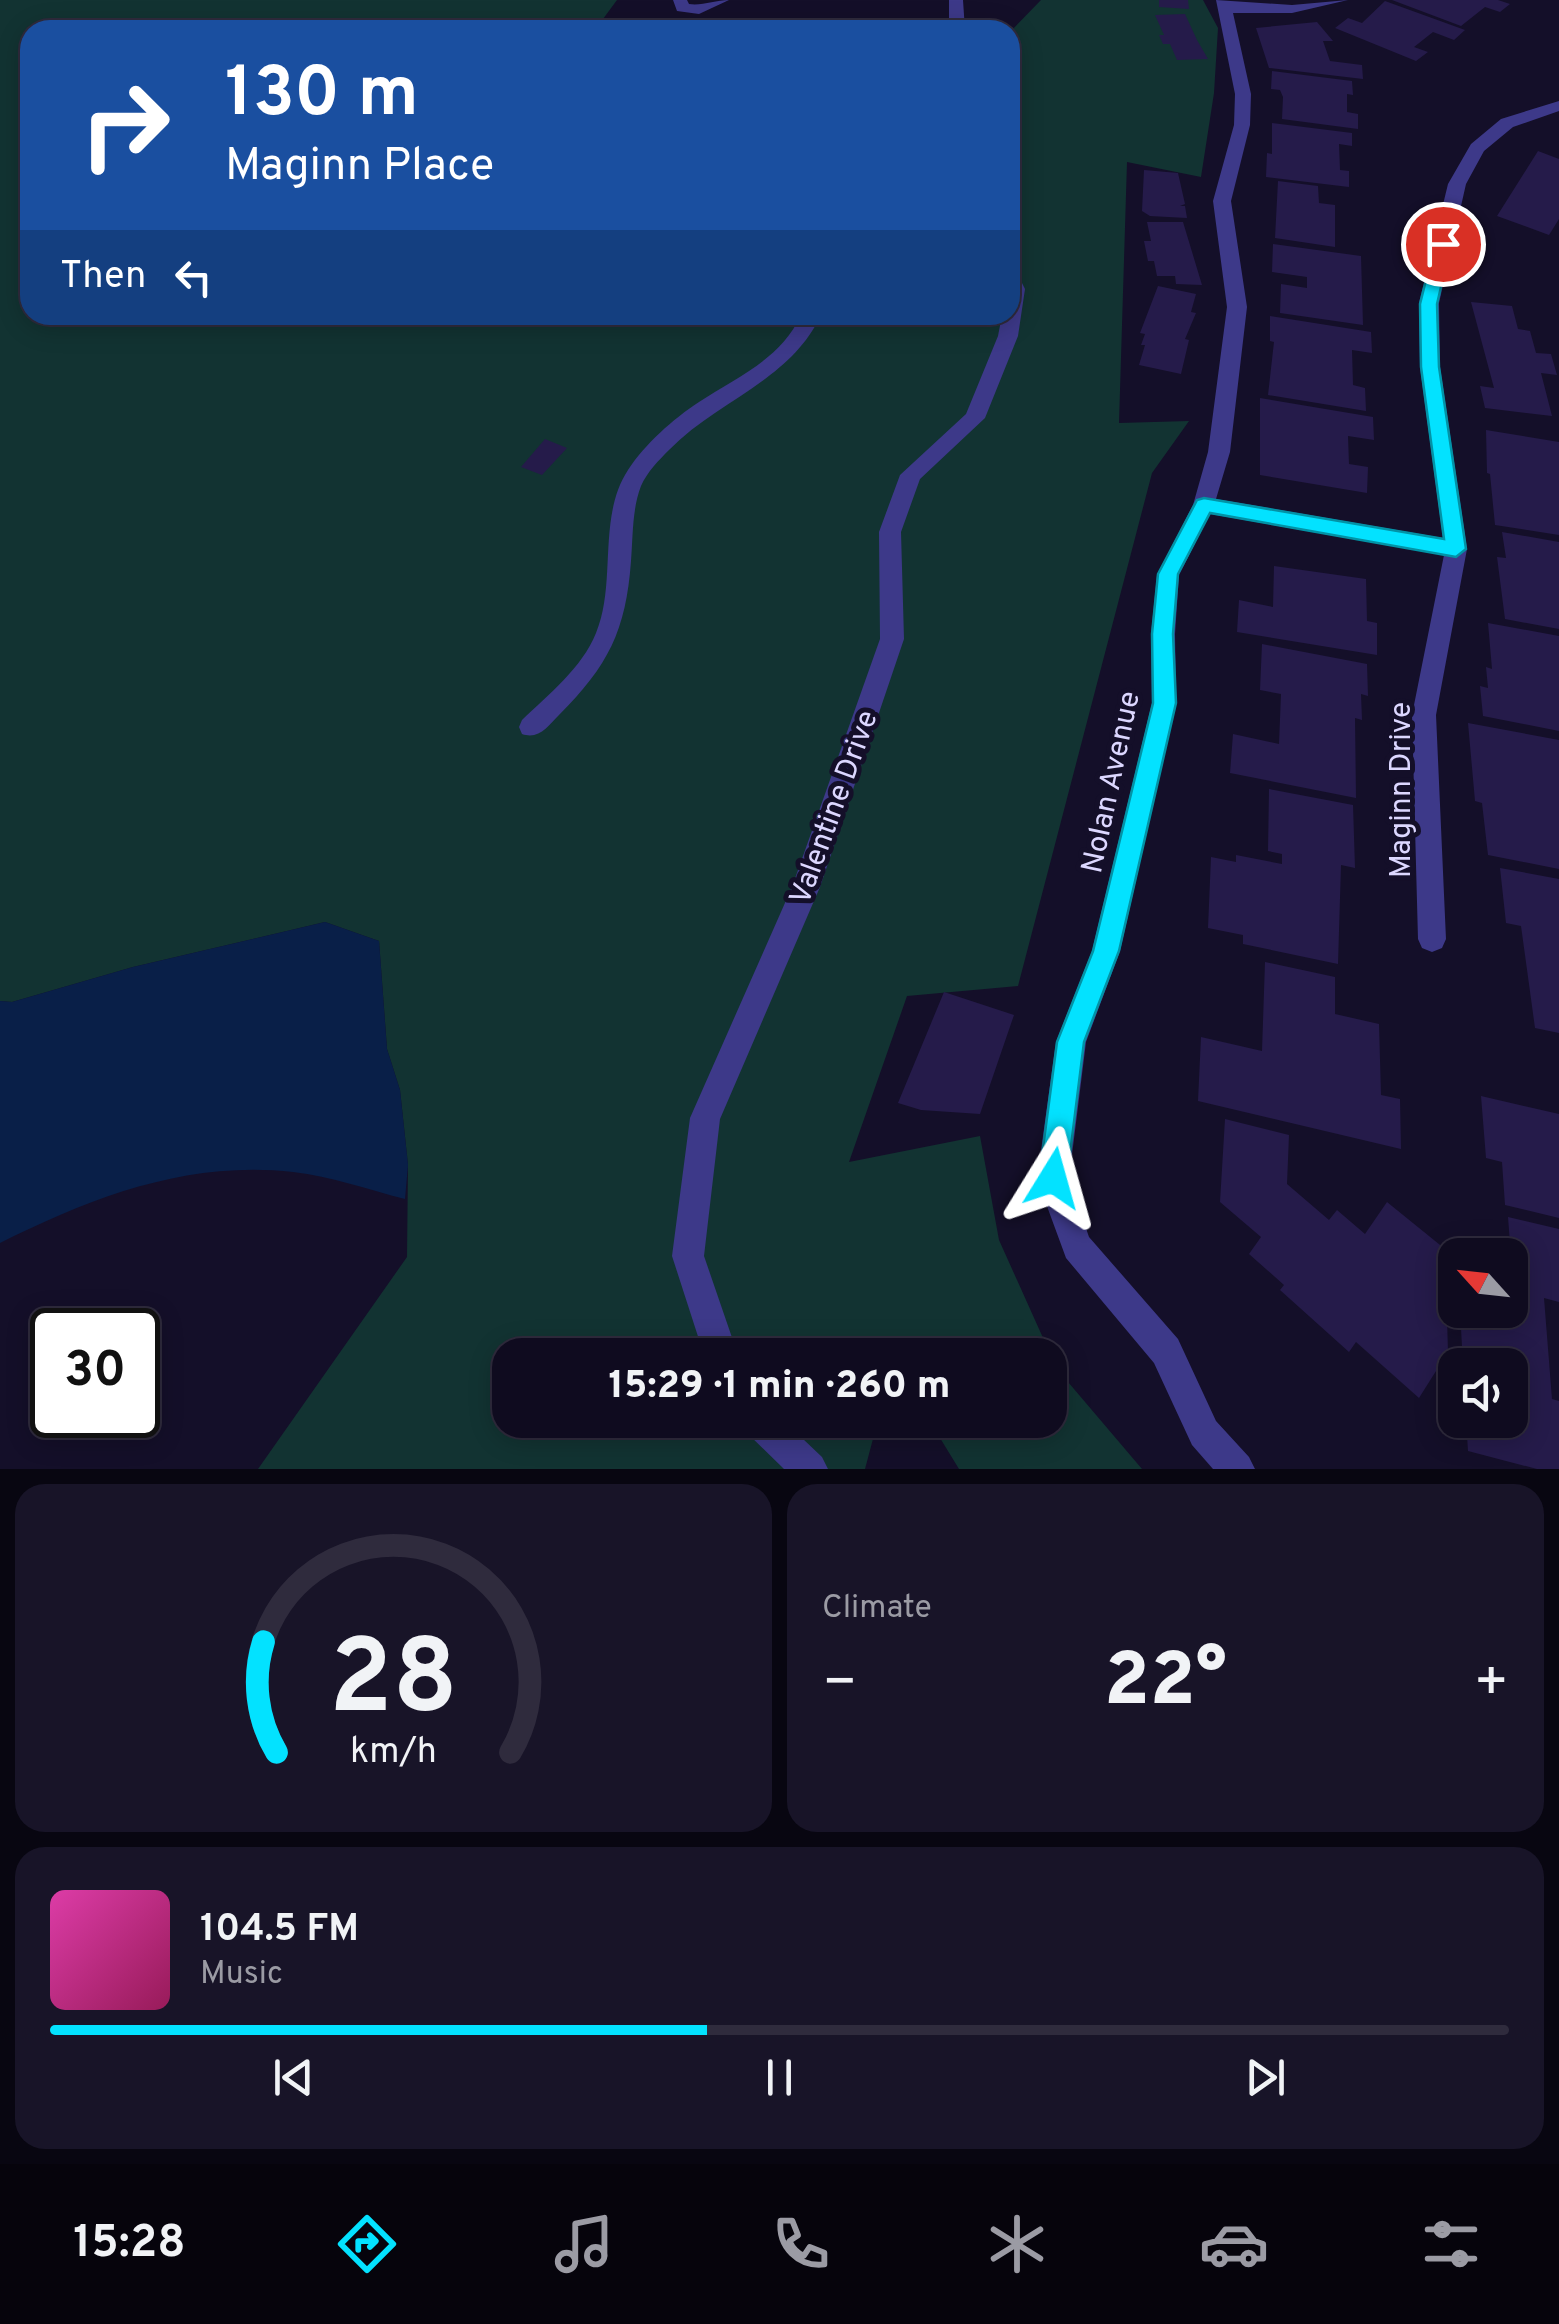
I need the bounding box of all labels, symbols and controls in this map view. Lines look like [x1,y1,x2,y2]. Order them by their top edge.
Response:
text: 130 m [225,52,419,141]
icon: right [60,60,190,190]
text: Maginn Place [225,139,494,196]
pin [1401,202,1486,287]
icon: arrive [1416,217,1471,272]
icon: left [166,250,221,305]
text: Then [60,253,146,302]
street label: Nolan Avenue [1075,688,1150,877]
street label: Maginn Drive [1384,702,1421,878]
street label: Valentine Drive [783,706,888,910]
position arrow [1001,1126,1105,1230]
north arrow [1438,1238,1528,1328]
map controls [1438,1238,1528,1438]
speed limit sign: 30 [30,1308,160,1438]
button: sound [1438,1348,1528,1438]
text: 15:29 · 1 min · 260 m [609,1363,950,1412]
text: Climate [822,1589,932,1629]
text: 28 [329,1618,458,1750]
text: 22° [1104,1637,1227,1732]
text: − [822,1650,857,1720]
text: + [1474,1650,1509,1720]
text: km/h [350,1730,437,1776]
text: 104.5 FM [200,1906,359,1955]
text: Music [200,1955,283,1995]
icon: previous [266,2050,321,2105]
icon: pause [752,2050,807,2105]
icon: next [1238,2050,1293,2105]
icon: directions [332,2209,402,2279]
icon: music [549,2209,619,2279]
icon: phone [766,2209,836,2279]
icon: climate [982,2209,1052,2279]
icon: car [1199,2209,1269,2279]
icon: filters [1416,2209,1486,2279]
text: 15:28 [73,2216,186,2273]

